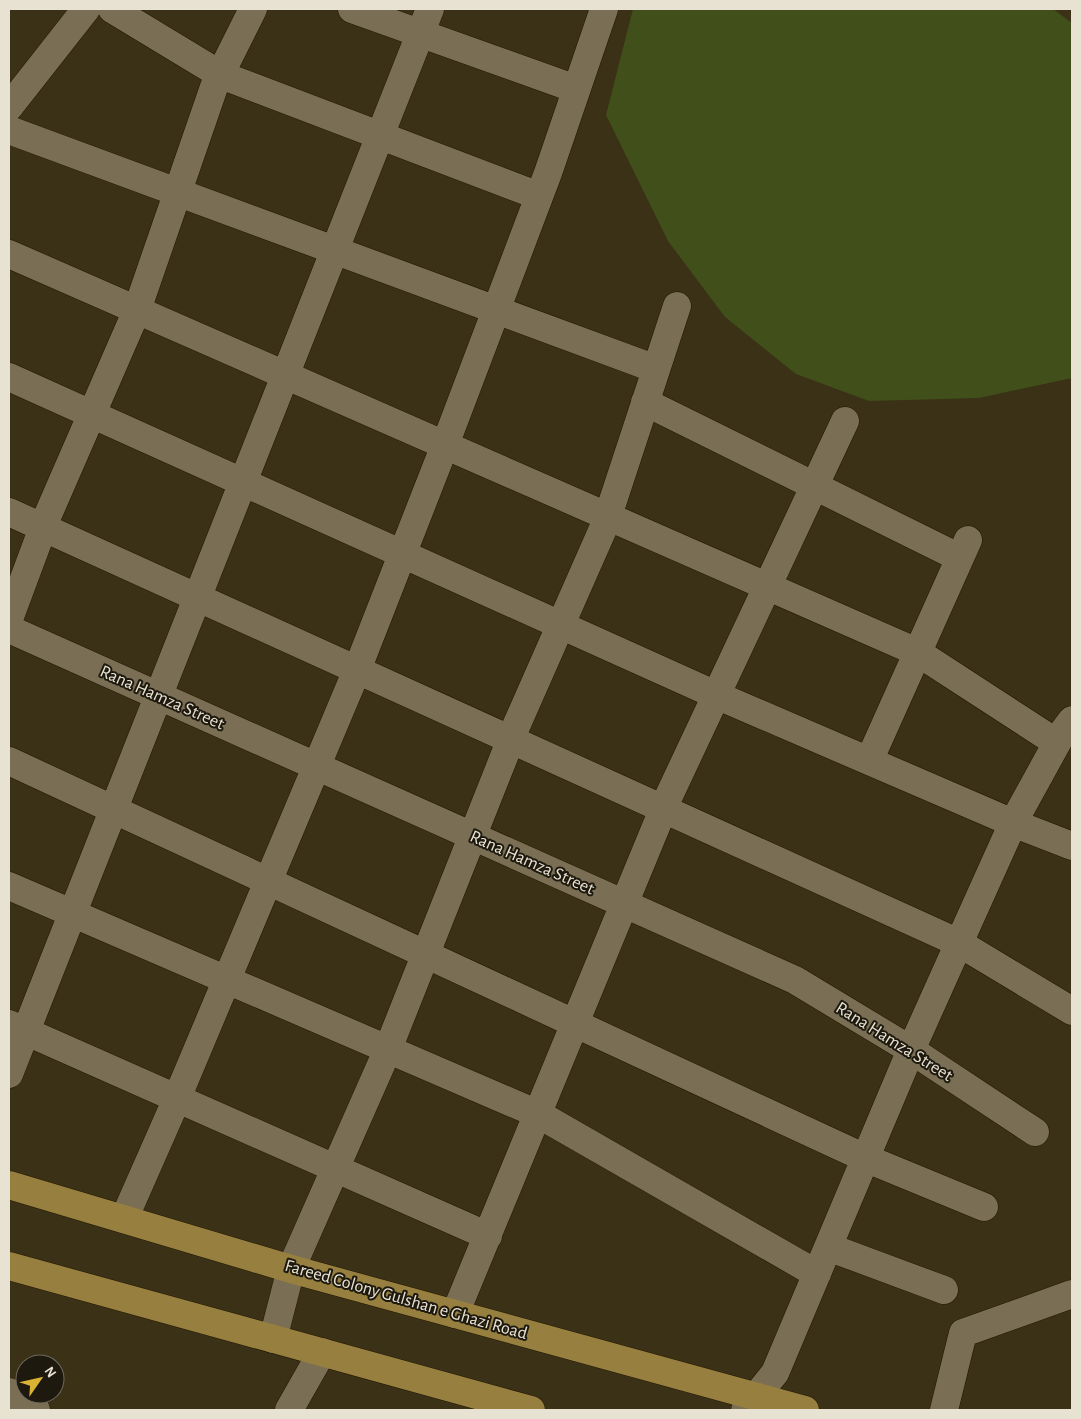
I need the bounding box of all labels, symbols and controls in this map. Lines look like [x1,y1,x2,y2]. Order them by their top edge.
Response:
street label: Rana Hamza Street [97,663,227,734]
street label: Rana Hamza Street [467,828,597,899]
street label: Rana Hamza Street [832,999,956,1085]
street label: Fareed Colony Gulshan e Ghazi Road [283,1257,529,1343]
north arrow [15,1354,65,1404]
text: N [41,1364,58,1380]

